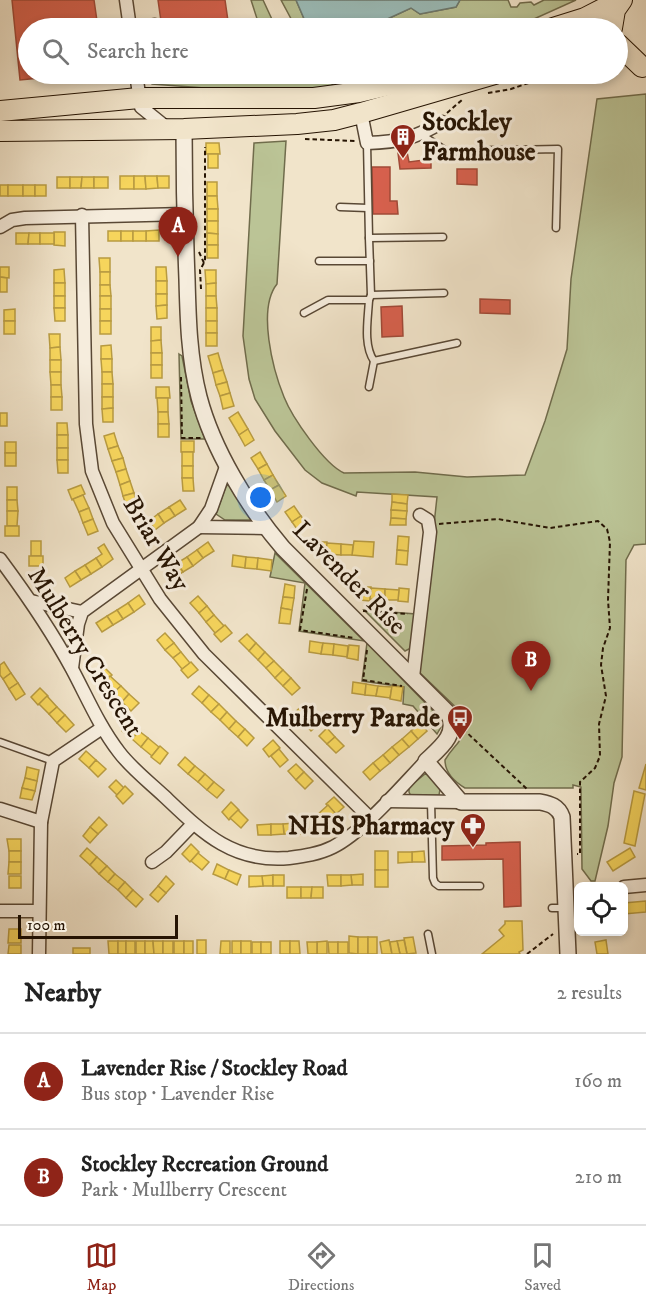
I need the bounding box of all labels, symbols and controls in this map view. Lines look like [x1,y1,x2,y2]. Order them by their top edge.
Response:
search box [18,18,628,84]
icon: search [39,35,72,68]
text: Search here [87,38,189,65]
place label: Stockley Farmhouse [422,106,536,169]
building icon: Stockley Farmhouse [388,122,418,160]
pin: A [158,208,198,257]
your location [246,483,275,512]
street label: Briar Way [115,491,197,598]
street label: Lavender Rise [285,514,413,642]
street label: Mulberry Crescent [20,561,150,743]
pin: B [512,642,550,691]
place label: Mulberry Parade [265,702,440,735]
bus stop icon: Mulberry Parade [445,703,475,741]
place label: NHS Pharmacy [288,810,455,843]
pharmacy icon: NHS Pharmacy [458,811,488,849]
map controls [574,882,628,936]
button: locate [574,882,628,936]
scale bar [18,912,178,940]
text: 100 m [27,915,66,935]
text: Nearby [24,977,101,1010]
text: 2 results [557,981,622,1006]
text: Lavender Rise / Stockley Road [81,1055,347,1082]
text: A [37,1069,50,1094]
text: 160 m [574,1069,622,1094]
text: Bus stop · Lavender Rise [81,1082,274,1107]
text: Stockley Recreation Ground [81,1151,328,1178]
text: B [37,1165,50,1190]
text: 210 m [575,1165,622,1190]
text: Park · Mullberry Crescent [81,1178,287,1203]
tab: Map [85,1239,118,1295]
tab: Directions [288,1239,354,1295]
tab: Saved [524,1239,561,1295]

